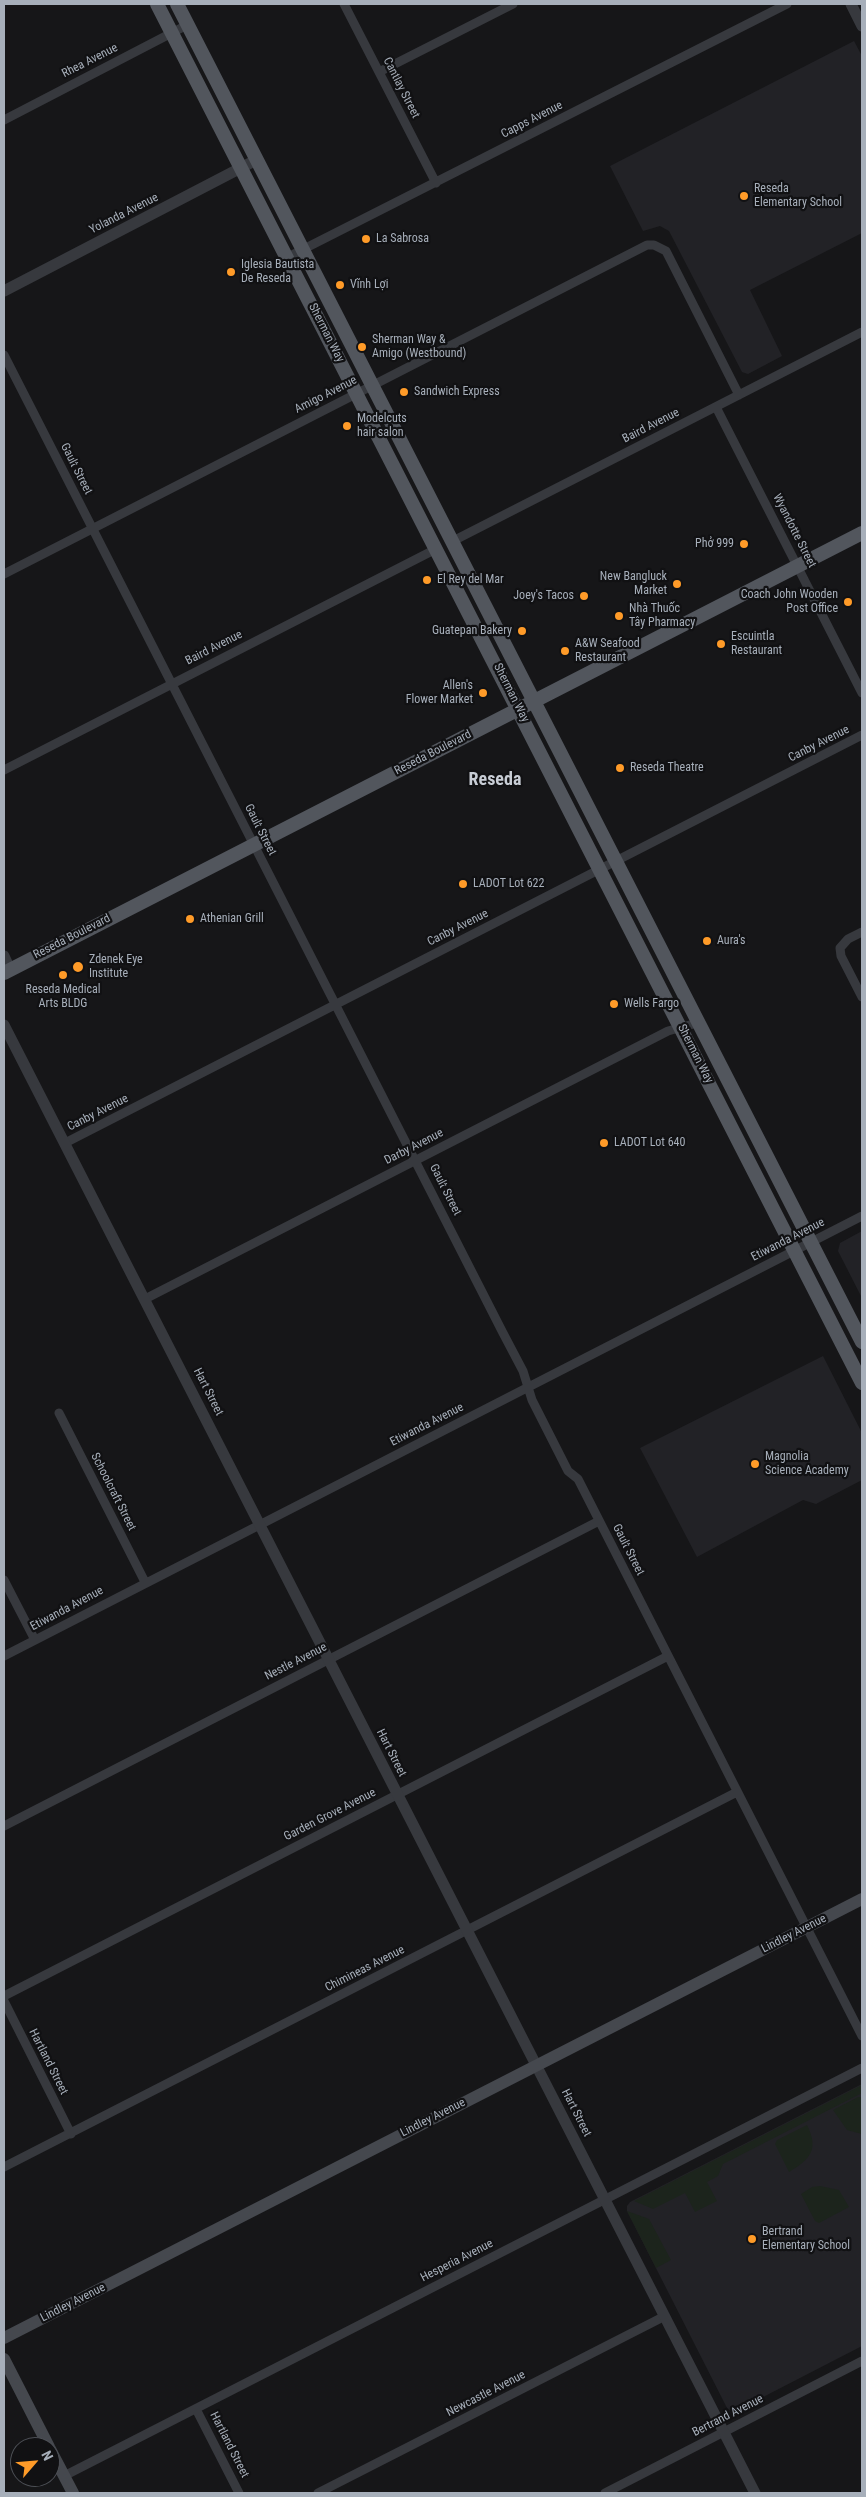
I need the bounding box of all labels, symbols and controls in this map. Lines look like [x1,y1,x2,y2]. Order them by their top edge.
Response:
street label: Rhea Avenue [60,41,120,81]
street label: Cantlay Street [380,55,422,121]
street label: Capps Avenue [499,98,565,142]
place label: Reseda Elementary School [754,182,842,210]
marker: Reseda Elementary School [738,190,750,202]
street label: Yolanda Avenue [87,191,161,237]
place label: La Sabrosa [376,232,429,246]
marker: La Sabrosa [360,233,372,245]
place label: Iglesia Bautista De Reseda [241,258,314,286]
marker: Iglesia Bautista De Reseda [225,266,237,278]
place label: Vĩnh Lợi [350,278,388,292]
marker: Vĩnh Lợi [334,279,346,291]
street label: Sherman Way [305,301,347,365]
place label: Sherman Way & Amigo (Westbound) [372,333,466,361]
marker: Sherman Way & Amigo (Westbound) [356,341,368,353]
street label: Amigo Avenue [292,373,360,417]
place label: Sandwich Express [414,385,500,399]
marker: Sandwich Express [398,386,410,398]
street label: Baird Avenue [620,406,682,446]
place label: Modelcuts hair salon [357,412,407,440]
marker: Modelcuts hair salon [341,420,353,432]
street label: Gault Street [57,441,95,497]
street label: Wyandotte Street [769,492,819,570]
place label: Phở 999 [695,537,734,551]
marker: Phở 999 [738,538,750,550]
place label: New Bangluck Market [600,570,667,598]
place label: El Rey del Mar [437,573,504,587]
marker: El Rey del Mar [421,574,433,586]
marker: New Bangluck Market [671,578,683,590]
place label: Coach John Wooden Post Office [741,588,838,616]
place label: Joey's Tacos [513,589,574,603]
marker: Joey's Tacos [578,590,590,602]
marker: Coach John Wooden Post Office [842,596,854,608]
place label: Nhà Thuốc Tây Pharmacy [629,602,695,630]
marker: Nhà Thuốc Tây Pharmacy [613,610,625,622]
place label: Guatepan Bakery [432,624,512,638]
marker: Guatepan Bakery [516,625,528,637]
street label: Baird Avenue [183,628,245,668]
place label: Escuintla Restaurant [731,630,782,658]
place label: A&W Seafood Restaurant [575,637,640,665]
marker: Escuintla Restaurant [715,638,727,650]
marker: A&W Seafood Restaurant [559,645,571,657]
street label: Sherman Way [490,661,532,725]
place label: Allen's Flower Market [406,679,473,707]
marker: Allen's Flower Market [477,687,489,699]
street label: Canby Avenue [786,722,852,766]
street label: Reseda Boulevard [392,727,474,779]
place label: Reseda Theatre [630,761,704,775]
marker: Reseda Theatre [614,762,626,774]
district label: Reseda [469,769,521,791]
street label: Gault Street [241,802,279,858]
place label: LADOT Lot 622 [473,877,544,891]
marker: LADOT Lot 622 [457,878,469,890]
street label: Canby Avenue [425,906,491,950]
street label: Reseda Boulevard [31,911,113,963]
place label: Athenian Grill [200,912,264,926]
marker: Athenian Grill [184,913,196,925]
place label: Aura's [717,934,746,948]
marker: Aura's [701,935,713,947]
place label: Zdenek Eye Institute [89,953,143,981]
marker: Zdenek Eye Institute [71,960,85,974]
marker: Reseda Medical Arts BLDG [57,969,69,981]
place label: Reseda Medical Arts BLDG [26,983,100,1011]
place label: Wells Fargo [624,997,679,1011]
marker: Wells Fargo [608,998,620,1010]
street label: Sherman Way [674,1022,716,1086]
street label: Canby Avenue [65,1091,131,1135]
street label: Darby Avenue [382,1126,446,1168]
place label: LADOT Lot 640 [614,1136,685,1150]
marker: LADOT Lot 640 [598,1137,610,1149]
street label: Gault Street [426,1162,464,1218]
street label: Etiwanda Avenue [749,1215,827,1265]
street label: Hart Street [190,1366,226,1418]
street label: Etiwanda Avenue [388,1400,466,1450]
place label: Magnolia Science Academy [765,1450,849,1478]
street label: Schoolcraft Street [87,1451,139,1533]
marker: Magnolia Science Academy [749,1458,761,1470]
street label: Gault Street [609,1522,647,1578]
street label: Etiwanda Avenue [28,1584,106,1634]
street label: Nestle Avenue [263,1640,329,1684]
street label: Hart Street [373,1727,409,1779]
street label: Garden Grove Avenue [282,1786,378,1844]
street label: Lindley Avenue [759,1912,829,1956]
street label: Chimineas Avenue [323,1943,407,1995]
street label: Hartland Street [25,2027,71,2097]
street label: Hart Street [558,2087,594,2139]
street label: Lindley Avenue [398,2096,468,2140]
place label: Bertrand Elementary School [762,2225,850,2253]
marker: Bertrand Elementary School [746,2233,758,2245]
street label: Hesperia Avenue [418,2237,496,2285]
street label: Lindley Avenue [38,2281,108,2325]
street label: Newcastle Avenue [444,2368,528,2420]
street label: Bertrand Avenue [690,2392,766,2440]
street label: Hartland Street [206,2410,252,2480]
north arrow [10,2437,60,2487]
text: N [38,2448,57,2463]

